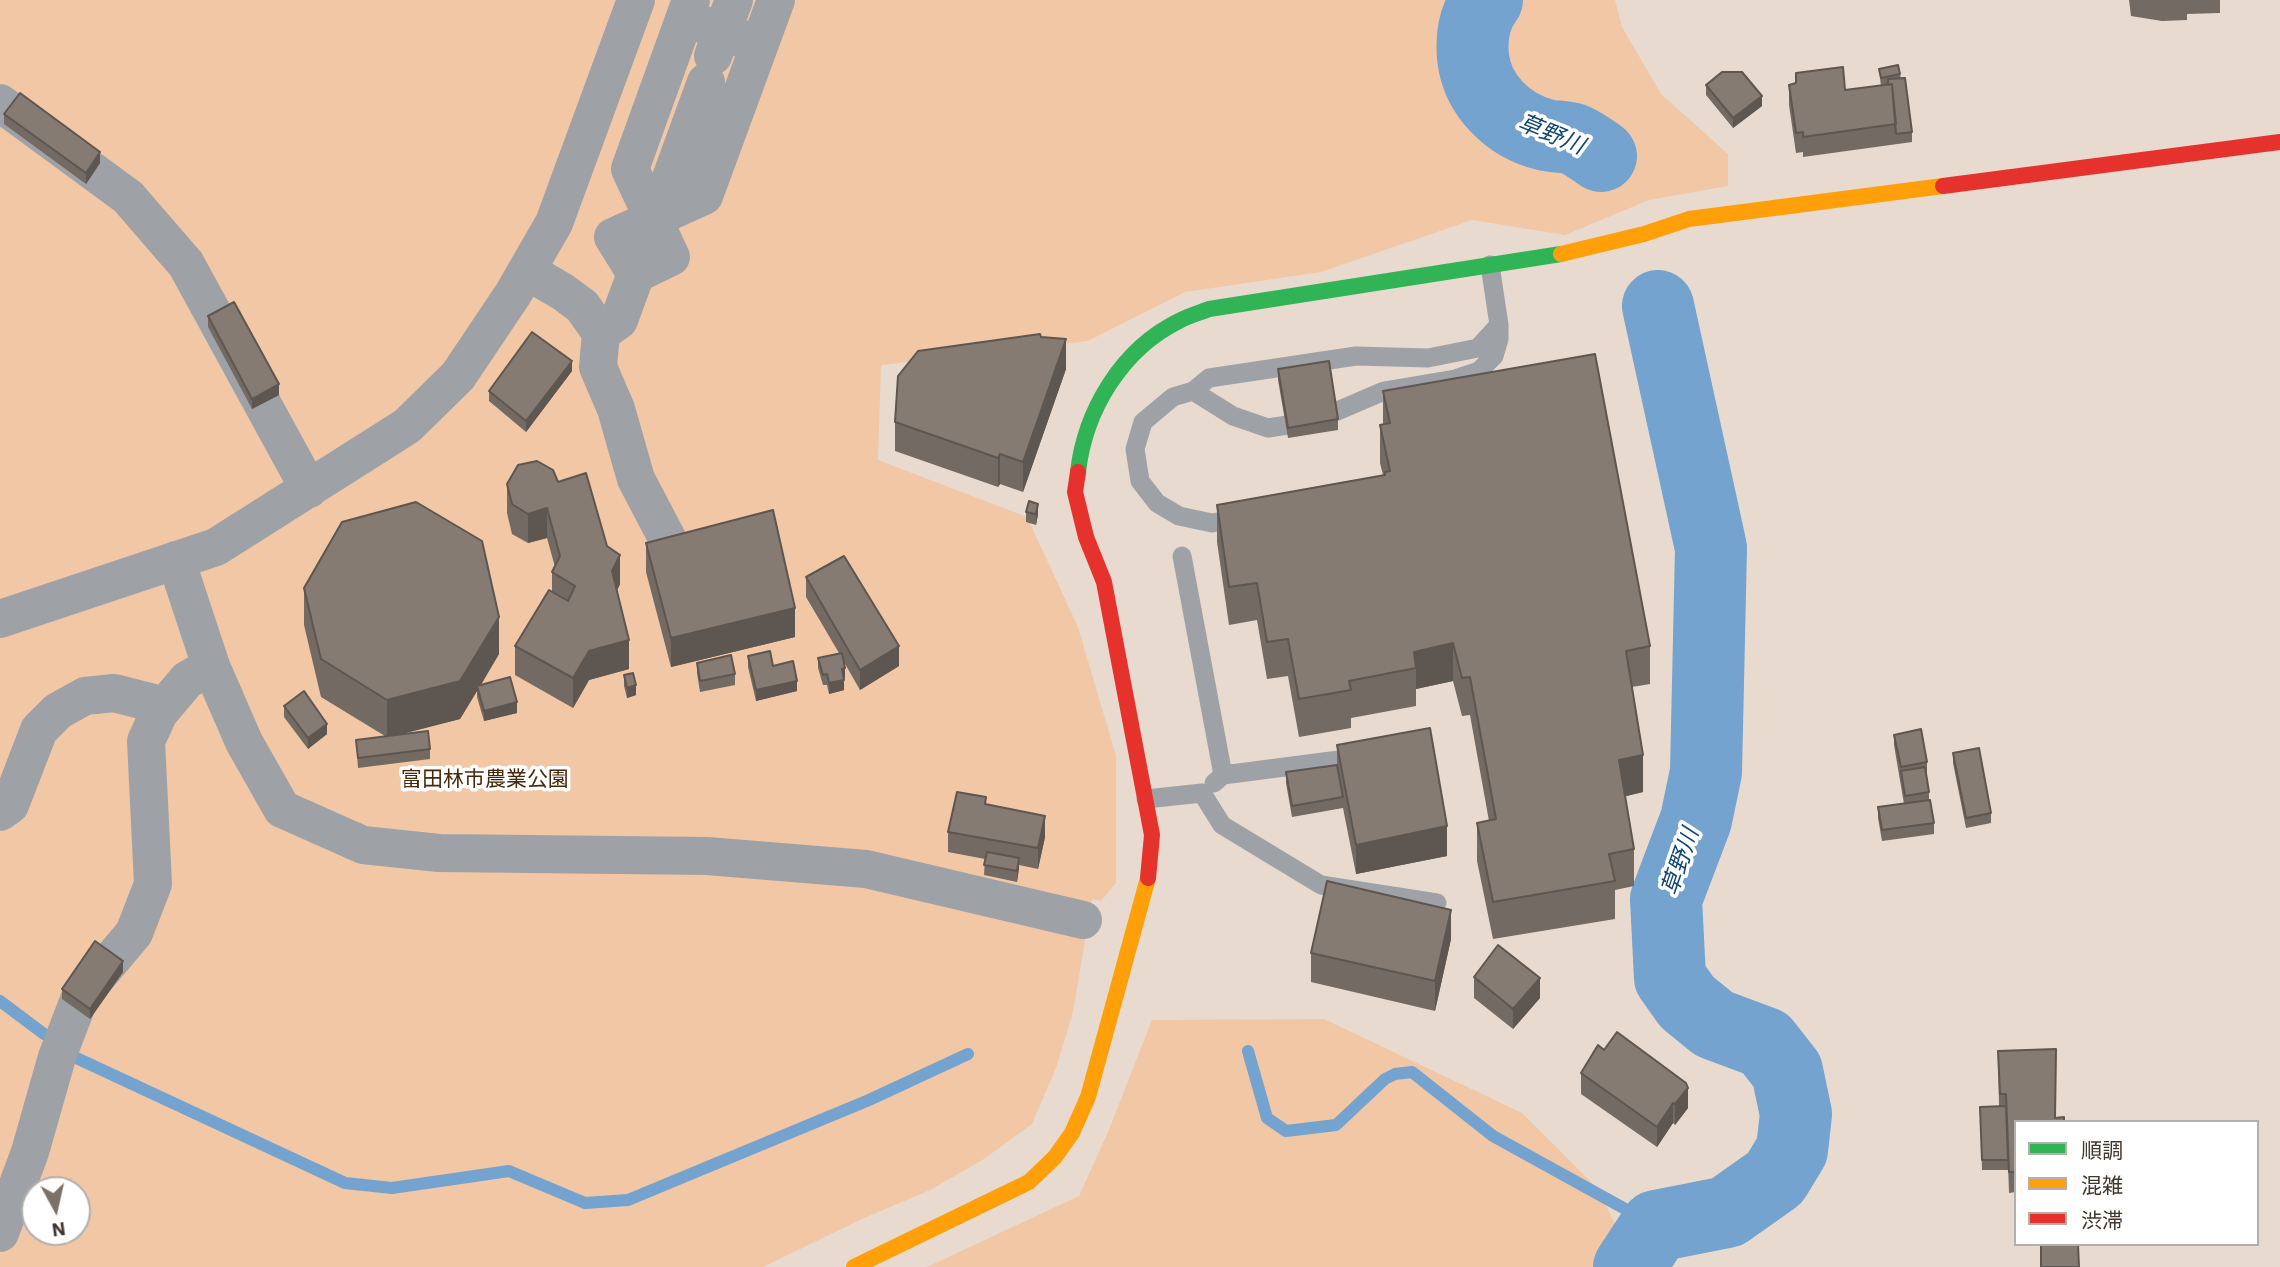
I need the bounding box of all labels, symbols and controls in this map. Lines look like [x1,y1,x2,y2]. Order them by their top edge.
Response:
water label: 草野川 [1514,109,1588,161]
park label: 富田林市農業公園 [401,767,569,793]
water label: 草野川 [1657,825,1705,899]
legend [2014,1120,2259,1246]
text: 順調 [2081,1136,2123,1164]
text: 混雑 [2081,1171,2123,1199]
north arrow [21,1176,91,1246]
text: 渋滞 [2081,1206,2123,1234]
text: N [50,1217,67,1243]

